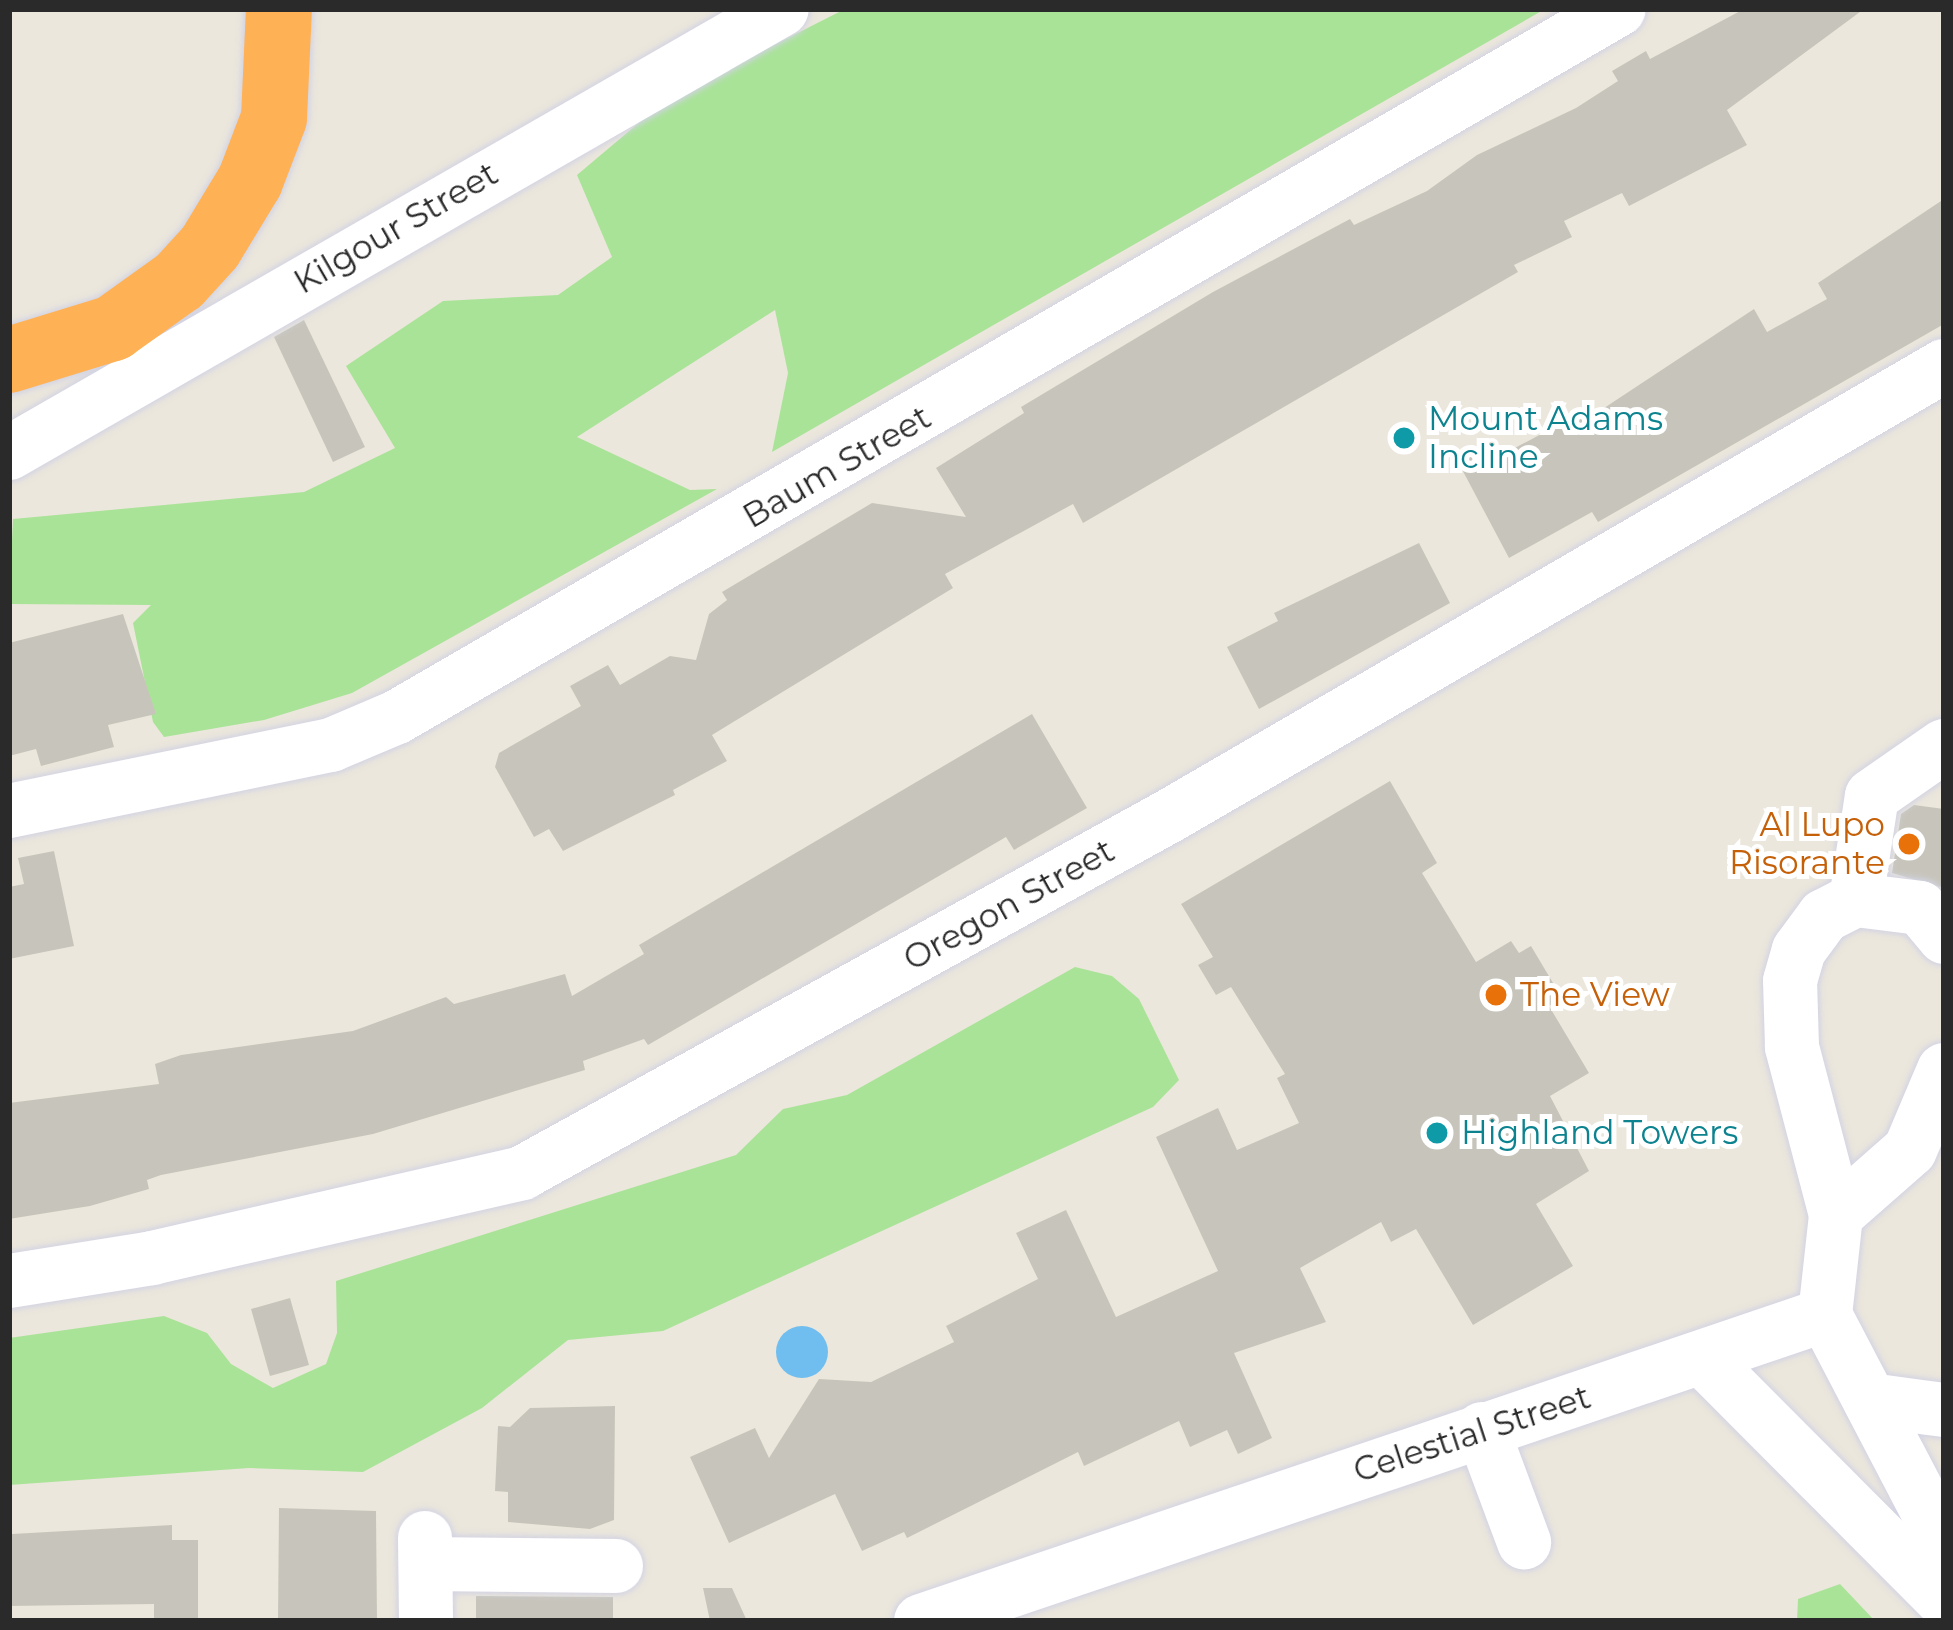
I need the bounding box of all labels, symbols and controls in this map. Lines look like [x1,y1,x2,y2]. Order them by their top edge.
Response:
street label: Kilgour Street [287,154,505,302]
street label: Baum Street [736,397,938,537]
place label: Mount Adams Incline [1428,399,1663,477]
marker: Mount Adams Incline [1391,425,1417,451]
place label: Al Lupo Risorante [1729,805,1885,883]
street label: Oregon Street [897,831,1121,979]
marker: Al Lupo Risorante [1896,831,1922,857]
place label: The View [1520,975,1670,1015]
marker: The View [1483,982,1509,1008]
place label: Highland Towers [1461,1113,1738,1153]
marker: Highland Towers [1424,1120,1450,1146]
street label: Celestial Street [1349,1377,1595,1491]

